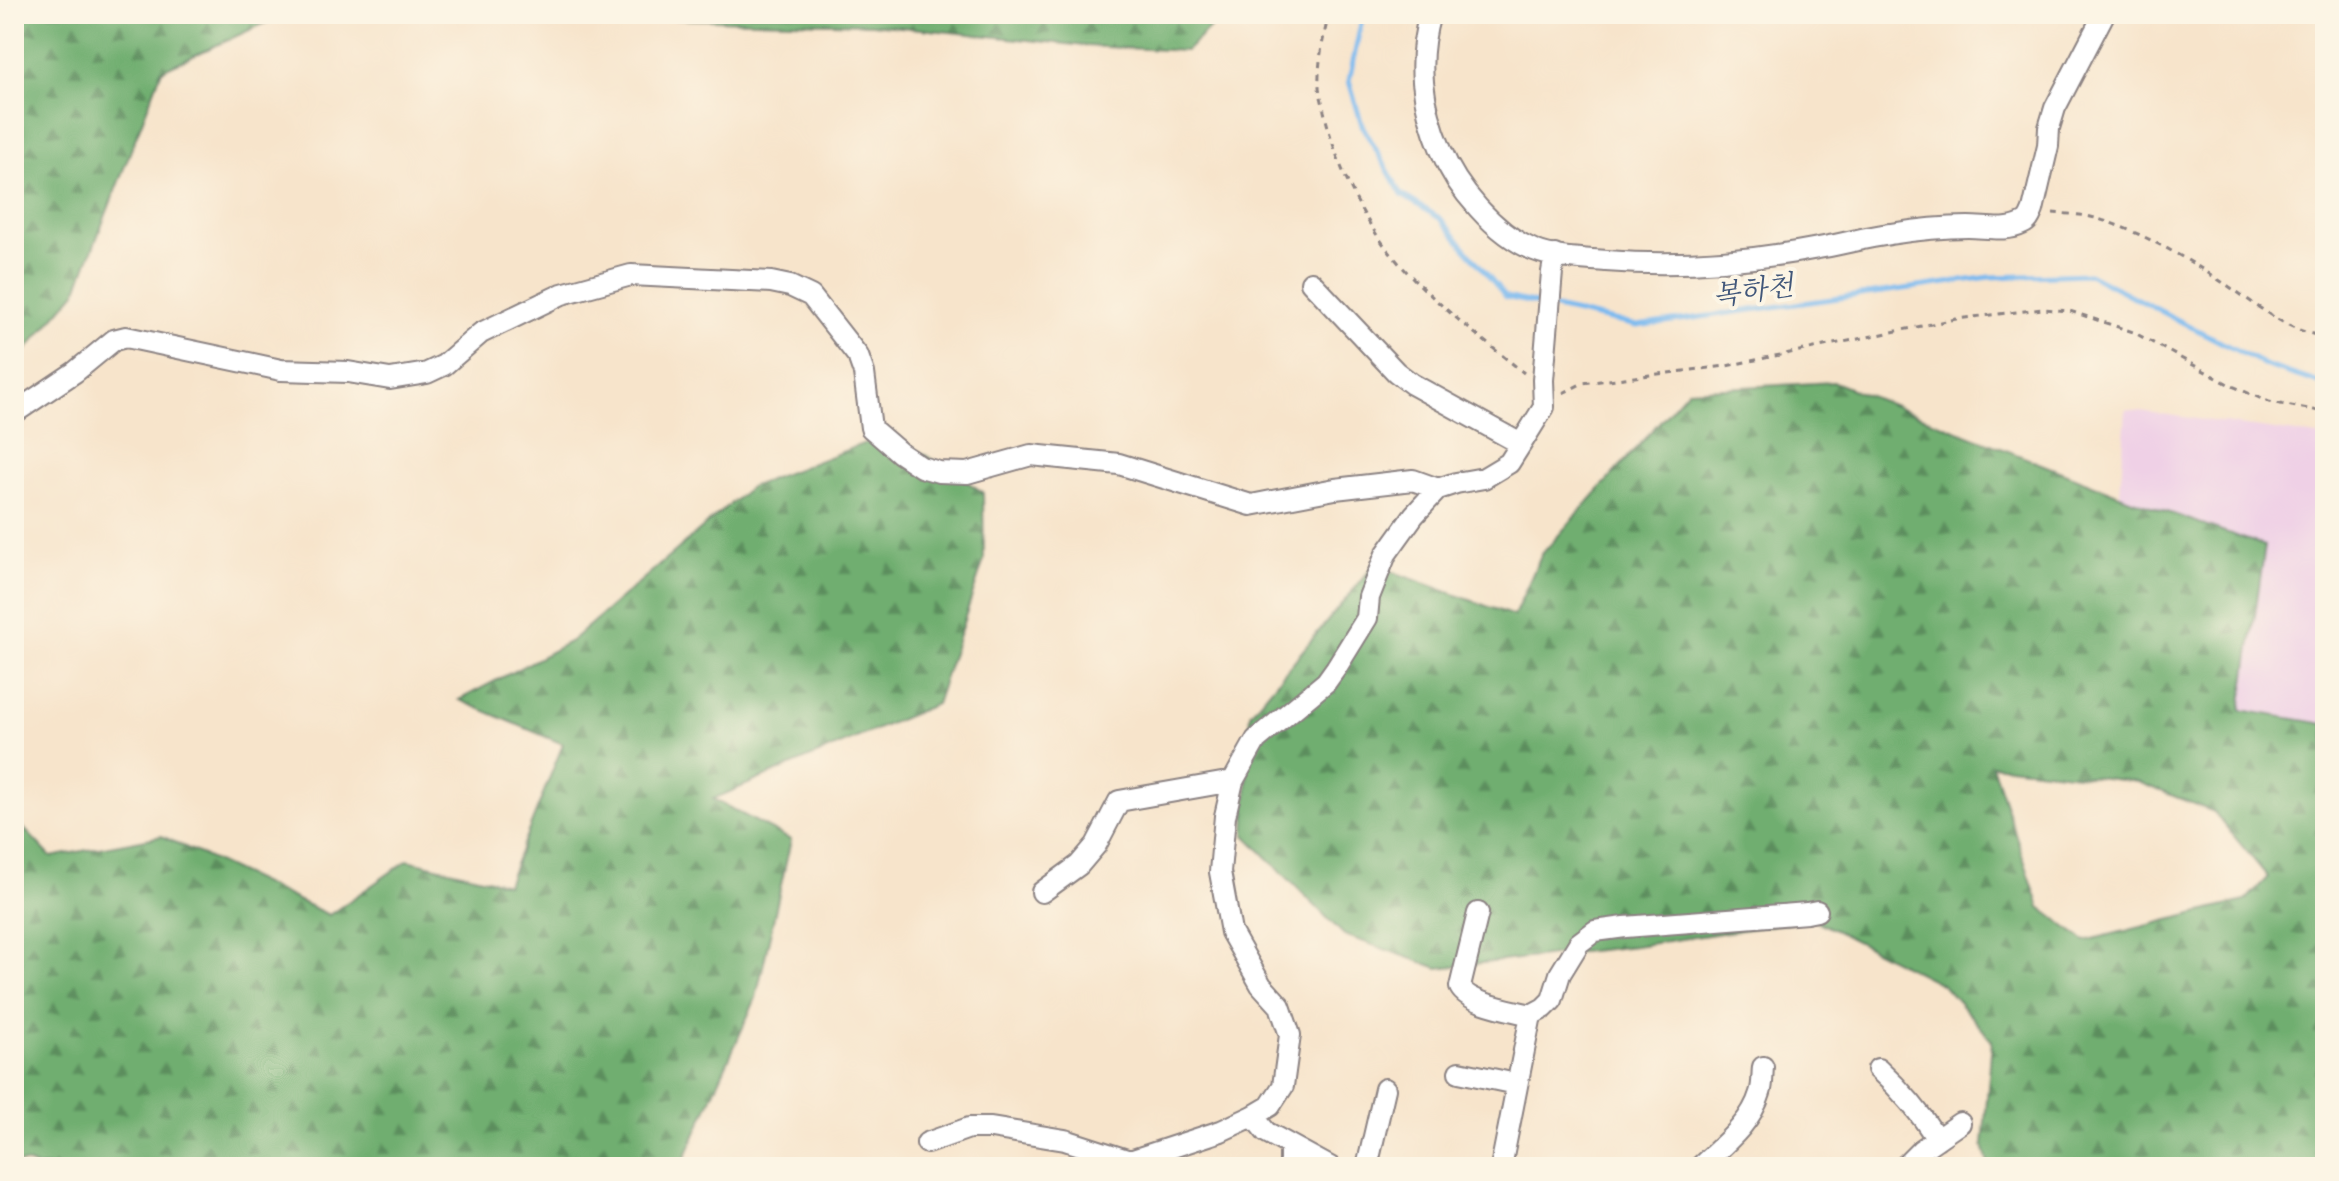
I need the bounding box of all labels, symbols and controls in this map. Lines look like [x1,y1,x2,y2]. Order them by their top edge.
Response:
water label: 복하천 [1711,268,1798,314]

